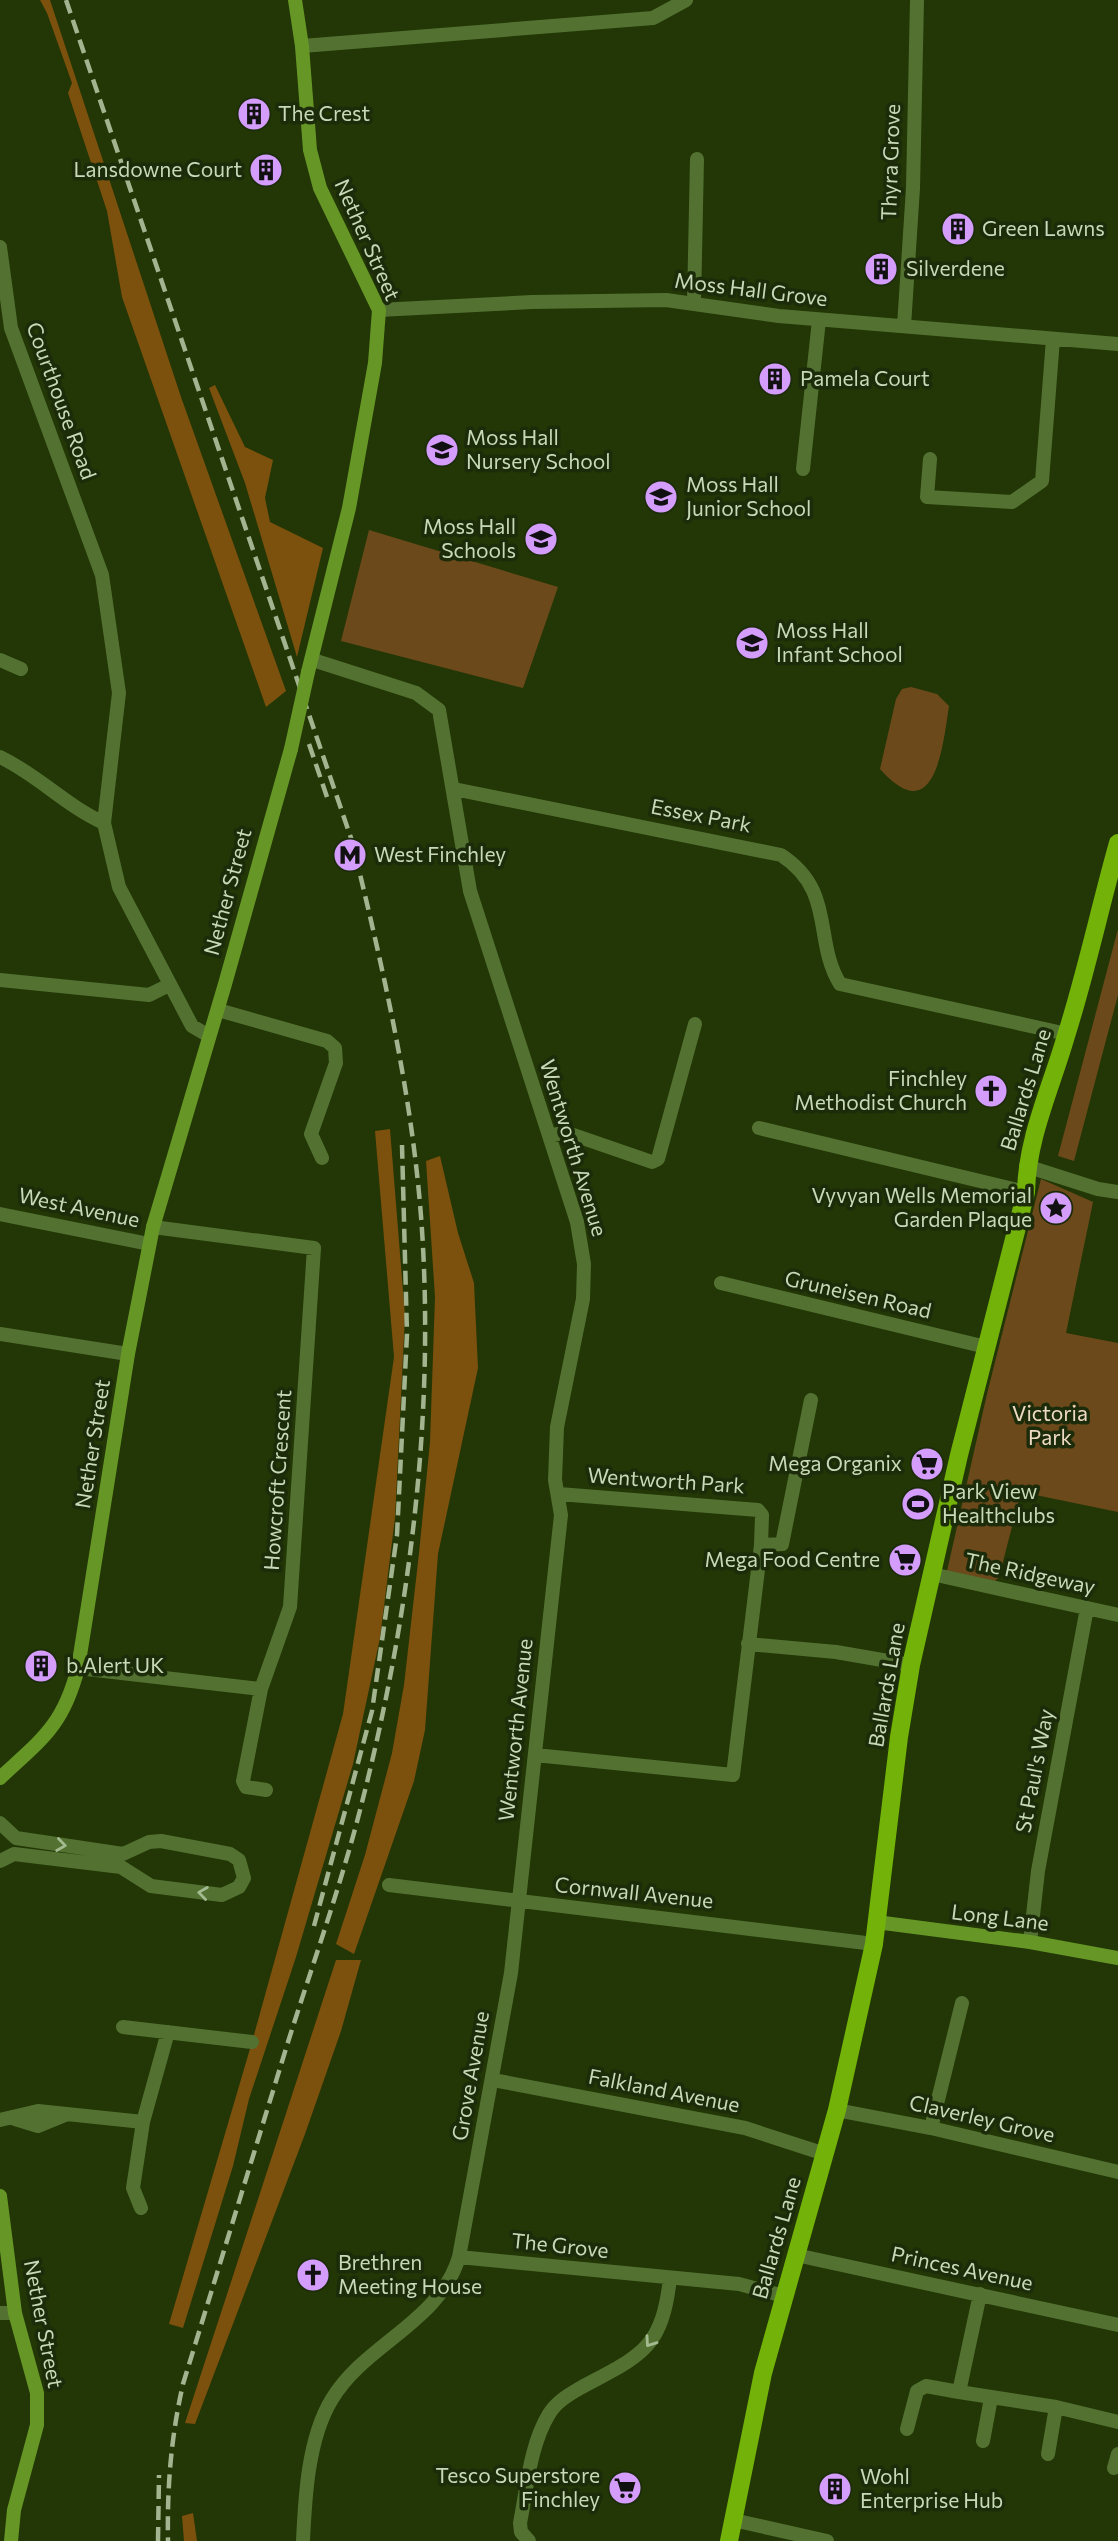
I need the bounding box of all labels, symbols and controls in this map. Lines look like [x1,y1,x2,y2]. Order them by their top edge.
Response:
building icon: The Crest [235,95,273,133]
place label: The Crest [278,100,370,125]
street label: Thyra Grove [875,103,904,221]
building icon: Lansdowne Court [247,151,285,189]
place label: Lansdowne Court [74,156,242,181]
street label: Nether Street [330,175,406,304]
building icon: Green Lawns [939,210,977,248]
place label: Green Lawns [982,215,1105,240]
building icon: Silverdene [862,250,900,288]
place label: Silverdene [906,255,1005,280]
street label: Moss Hall Grove [673,267,829,310]
street label: Courthouse Road [22,318,102,483]
building icon: Pamela Court [756,360,794,398]
place label: Pamela Court [800,365,930,390]
place label: Moss Hall Nursery School [466,424,611,473]
school or university icon: Moss Hall Nursery School [423,431,461,469]
place label: Moss Hall Junior School [686,471,811,520]
school or university icon: Moss Hall Junior School [642,478,680,516]
place label: Moss Hall Schools [423,513,516,562]
school or university icon: Moss Hall Schools [522,520,560,558]
place label: Moss Hall Infant School [776,617,903,666]
school or university icon: Moss Hall Infant School [733,624,771,662]
street label: Essex Park [649,793,754,837]
street label: Nether Street [198,825,255,958]
metro station icon: West Finchley [331,836,369,874]
place label: West Finchley [374,841,506,866]
street label: Ballards Lane [994,1026,1055,1153]
street label: Wentworth Avenue [536,1056,613,1239]
place label: Finchley Methodist Church [795,1065,967,1114]
church icon: Finchley Methodist Church [972,1072,1010,1110]
street label: West Avenue [16,1182,142,1232]
place label: Vyvyan Wells Memorial Garden Plaque [812,1182,1032,1231]
place icon: Vyvyan Wells Memorial Garden Plaque [1037,1189,1075,1227]
street label: Gruneisen Road [783,1265,934,1323]
street label: Nether Street [69,1377,114,1510]
street label: Howcroft Crescent [258,1389,295,1571]
park label: Victoria Park [1012,1400,1088,1449]
supermarket icon: Mega Organix [908,1445,946,1483]
place label: Mega Organix [768,1450,902,1475]
street label: Wentworth Park [587,1462,746,1497]
place label: Park View Healthclubs [942,1478,1055,1527]
sports icon: Park View Healthclubs [899,1485,937,1523]
supermarket icon: Mega Food Centre [886,1541,924,1579]
place label: Mega Food Centre [705,1546,880,1571]
street label: The Ridgeway [963,1547,1098,1599]
street label: Ballards Lane [862,1621,909,1749]
street label: Wentworth Avenue [492,1637,537,1823]
building icon: b.Alert UK [22,1647,60,1685]
place label: b.Alert UK [66,1652,164,1677]
street label: St Paul's Way [1009,1707,1058,1835]
one-way arrow [55,1837,67,1852]
street label: Cornwall Avenue [554,1871,715,1912]
one-way arrow [197,1885,209,1900]
street label: Long Lane [950,1898,1050,1935]
street label: Grove Avenue [446,2009,493,2142]
street label: Falkland Avenue [586,2063,742,2116]
street label: Claverley Grove [907,2089,1057,2146]
street label: Ballards Lane [746,2174,805,2302]
street label: The Grove [510,2227,610,2262]
street label: Princes Avenue [889,2240,1035,2295]
place label: Brethren Meeting House [338,2249,482,2298]
church icon: Brethren Meeting House [294,2256,332,2294]
street label: Nether Street [20,2257,69,2390]
one-way arrow [646,2334,658,2347]
place label: Tesco Superstore Finchley [435,2462,600,2511]
place label: Wohl Enterprise Hub [860,2463,1003,2512]
supermarket icon: Tesco Superstore Finchley [606,2469,644,2507]
building icon: Wohl Enterprise Hub [816,2470,854,2508]

